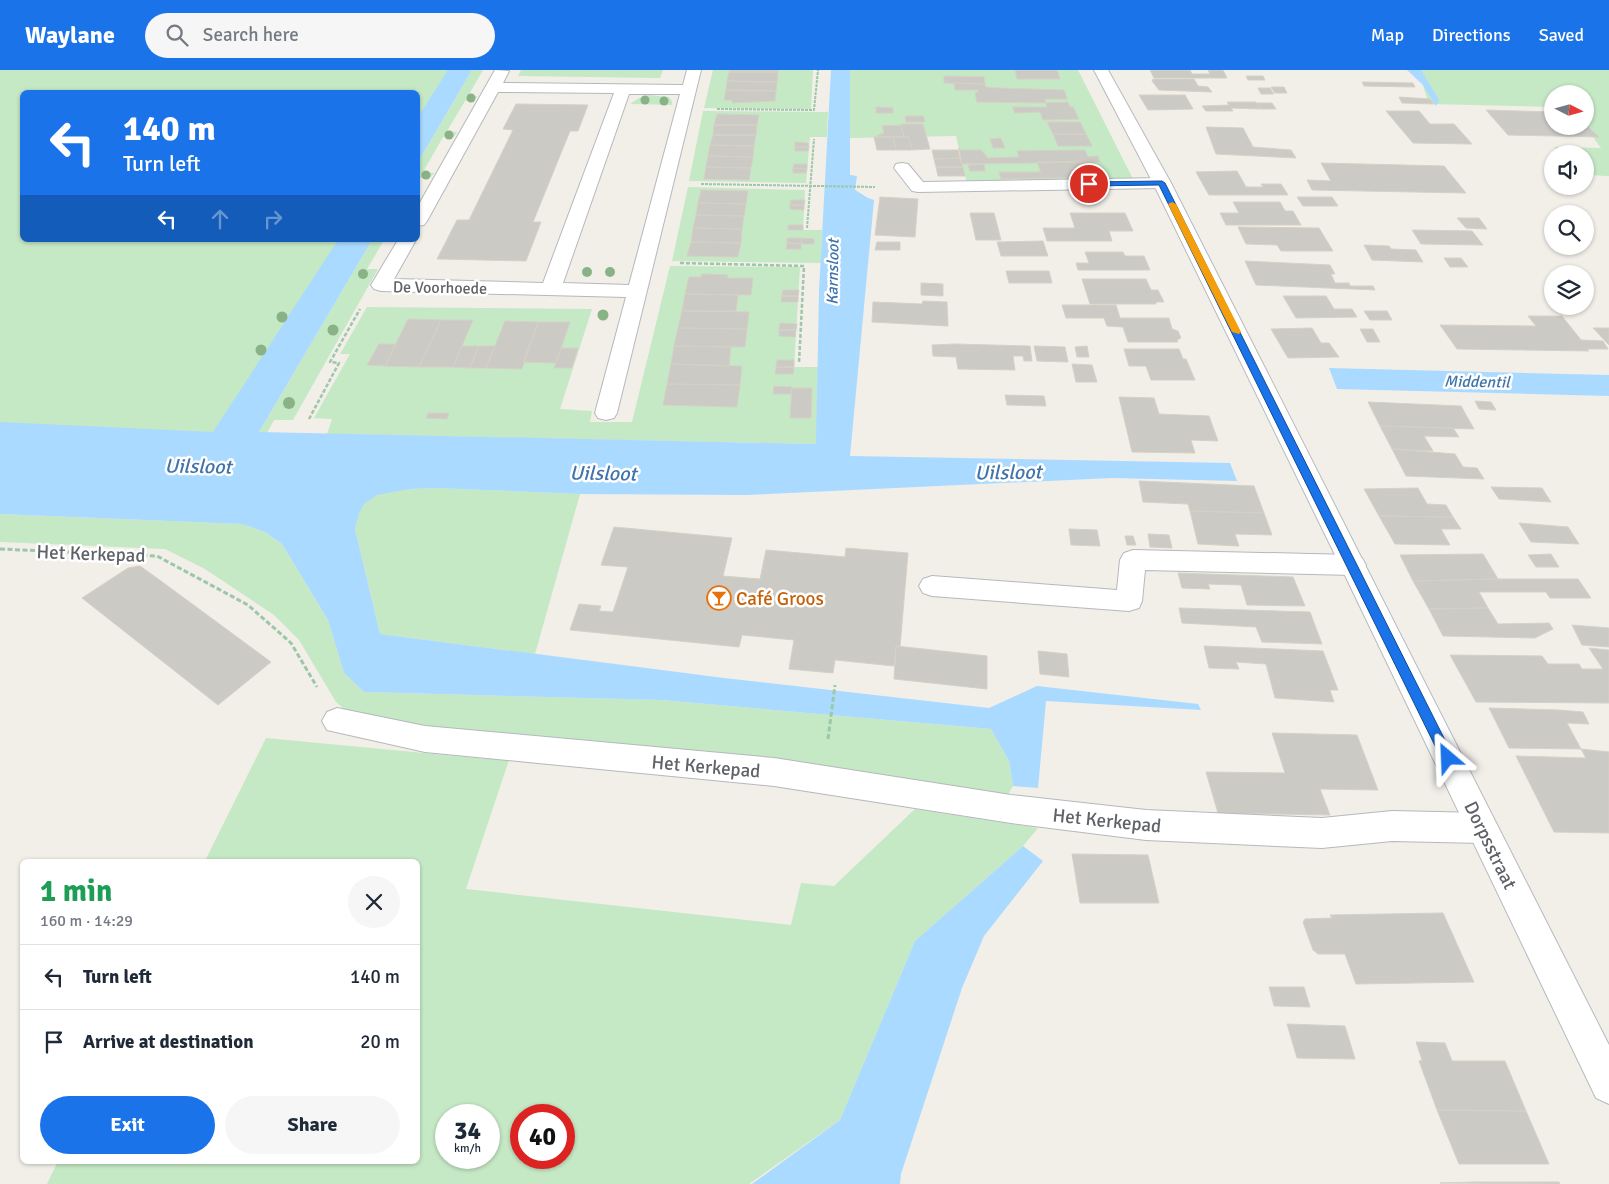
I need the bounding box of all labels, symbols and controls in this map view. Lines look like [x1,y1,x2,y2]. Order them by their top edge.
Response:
search box [145,13,495,58]
text: Waylane [25,20,115,50]
icon: search [163,21,191,49]
text: Search here [203,23,299,47]
text: Map [1371,24,1404,46]
text: Directions [1432,24,1511,46]
text: Saved [1539,24,1584,46]
north arrow [1544,85,1594,135]
map controls [1544,85,1594,315]
text: 140 m [123,107,216,150]
icon: left [40,110,105,175]
button: sound [1544,145,1594,195]
text: Turn left [123,150,201,177]
pin [1068,163,1110,205]
icon: arrive [1075,170,1103,198]
icon: left [153,205,181,233]
icon: ahead [206,205,234,233]
icon: right [259,205,287,233]
button: search [1544,205,1594,255]
water label: Karnsloot [822,237,844,305]
button: layers [1544,265,1594,315]
street label: De Voorhoede [393,277,487,299]
water label: Middentil [1444,371,1511,393]
water label: Uilsloot [164,453,234,480]
water label: Uilsloot [974,459,1044,486]
water label: Uilsloot [569,460,639,487]
street label: Het Kerkepad [36,540,146,568]
bar icon: Café Groos [706,585,732,611]
place label: Café Groos [736,587,824,611]
position arrow [1421,731,1473,783]
street label: Het Kerkepad [651,750,761,784]
street label: Dorpsstraat [1458,797,1522,894]
street label: Het Kerkepad [1051,803,1162,839]
text: 1 min [40,873,112,910]
button: close [348,876,400,928]
text: 160 m · 14:29 [40,911,133,931]
icon: left [40,963,68,991]
text: Turn left [83,965,152,989]
text: 140 m [350,965,400,989]
icon: arrive [40,1028,68,1056]
text: Arrive at destination [83,1030,254,1054]
text: 20 m [360,1030,400,1054]
button: Exit [40,1096,215,1154]
button: Share [225,1096,400,1154]
speed limit sign: 40 [510,1104,575,1169]
text: 34 [454,1115,481,1146]
text: km/h [454,1141,481,1156]

